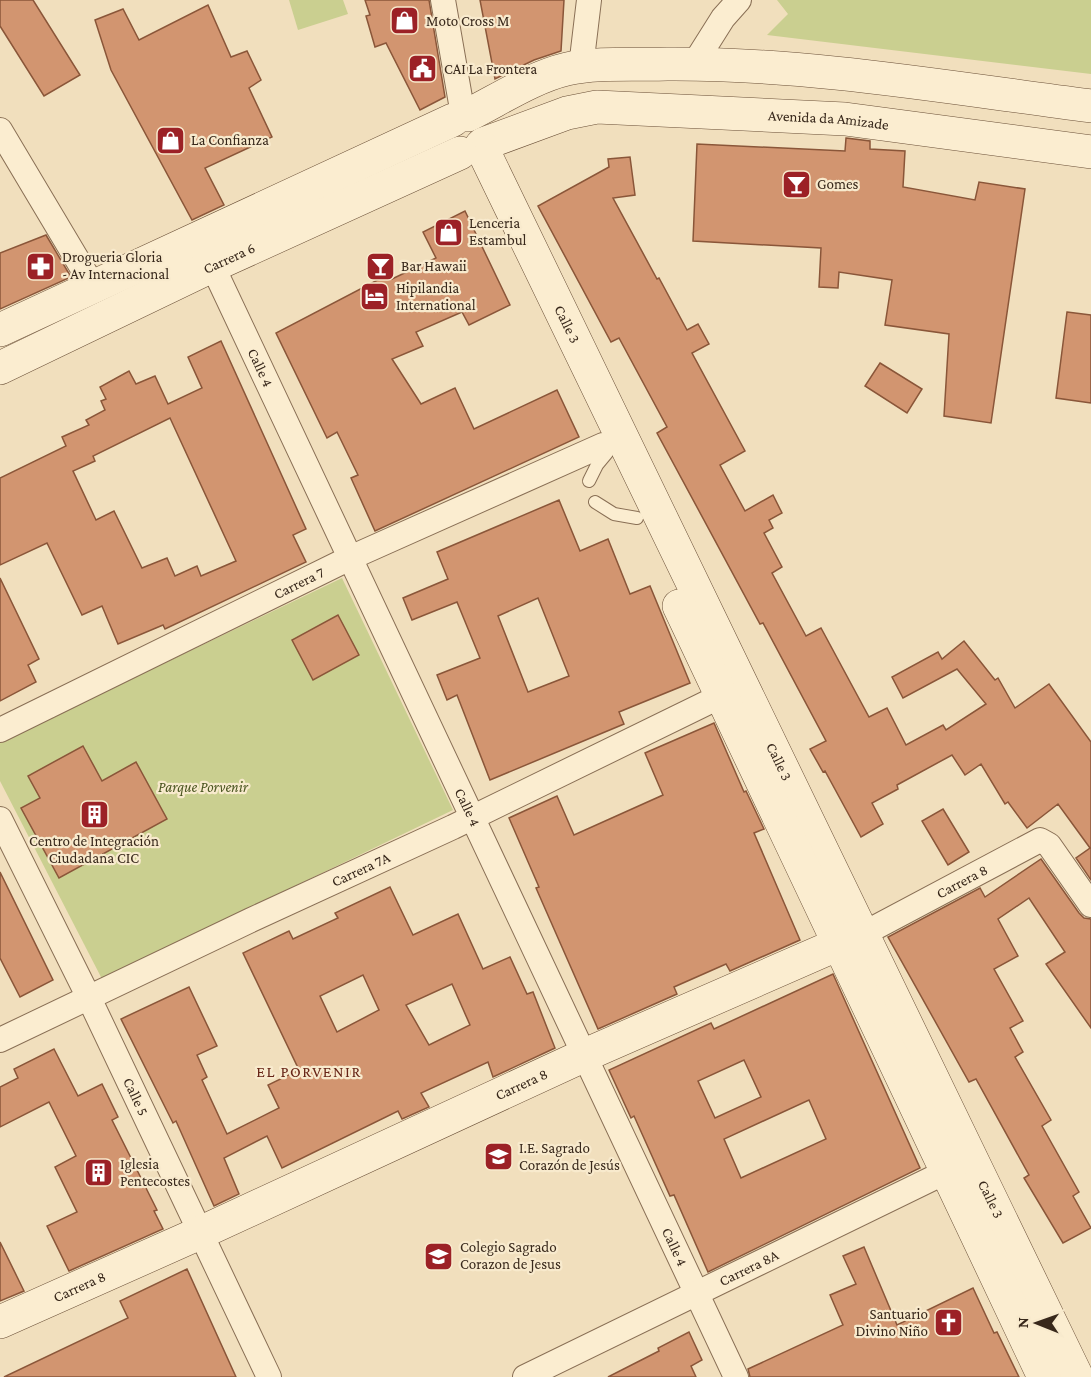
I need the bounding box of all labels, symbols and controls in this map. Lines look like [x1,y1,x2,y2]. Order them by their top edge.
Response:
shop icon: Moto Cross M [389,5,421,37]
place label: Moto Cross M [426,13,509,29]
public building icon: CAI La Frontera [407,53,439,85]
place label: CAI La Frontera [444,61,537,77]
street label: Avenida da Amizade [768,107,890,133]
shop icon: La Confianza [154,124,186,156]
place label: La Confianza [191,132,269,148]
bar icon: Gomes [780,168,812,200]
place label: Gomes [817,176,859,192]
place label: Lenceria Estambul [469,215,527,248]
shop icon: Lenceria Estambul [432,216,464,248]
street label: Carrera 6 [201,240,257,277]
place label: Drogueria Gloria - Av Internacional [62,249,169,282]
pharmacy icon: Drogueria Gloria - Av Internacional [25,250,57,282]
bar icon: Bar Hawaii [364,250,396,282]
place label: Bar Hawaii [401,258,467,274]
place label: Hipilandia International [396,280,476,313]
hotel icon: Hipilandia International [359,281,391,313]
street label: Calle 3 [551,303,583,346]
street label: Calle 4 [244,346,276,389]
street label: Carrera 7 [271,564,327,602]
street label: Calle 3 [763,740,795,783]
park label: Parque Porvenir [158,779,249,796]
street label: Calle 4 [452,785,483,829]
building icon: Centro de Integración Ciudadana CIC [78,798,110,830]
place label: Centro de Integración Ciudadana CIC [29,833,159,866]
street label: Carrera 7A [329,849,393,890]
street label: Carrera 8 [934,861,990,902]
district label: EL PORVENIR [256,1063,362,1080]
street label: Carrera 8 [493,1065,550,1103]
street label: Calle 5 [120,1075,152,1118]
place label: I.E. Sagrado Corazón de Jesús [519,1140,620,1174]
school or university icon: I.E. Sagrado Corazón de Jesús [482,1141,514,1173]
place label: Iglesia Pentecostes [120,1156,190,1189]
building icon: Iglesia Pentecostes [83,1157,115,1189]
street label: Calle 3 [975,1178,1007,1221]
street label: Calle 4 [659,1225,691,1269]
place label: Colegio Sagrado Corazon de Jesus [460,1239,561,1273]
school or university icon: Colegio Sagrado Corazon de Jesus [423,1240,455,1272]
street label: Carrera 8A [717,1246,782,1289]
street label: Carrera 8 [51,1268,108,1305]
north arrow [1007,1293,1067,1353]
place label: Santuario Divino Niño [856,1306,928,1339]
church icon: Santuario Divino Niño [933,1307,965,1339]
text: N [1014,1317,1031,1328]

